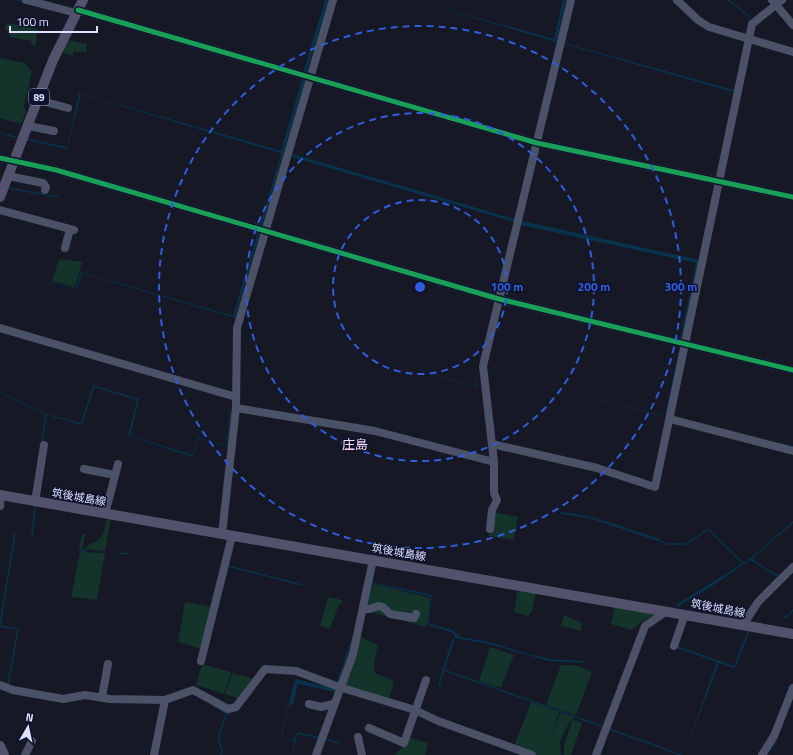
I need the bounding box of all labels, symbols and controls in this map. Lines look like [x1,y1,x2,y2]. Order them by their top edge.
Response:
scale bar [10,8,97,34]
text: 100 m [16,12,49,31]
road number: 89 [29,89,49,105]
text: 100 m [491,277,523,296]
text: 200 m [578,277,610,296]
text: 300 m [665,277,697,296]
centre of rings [413,280,427,294]
district label: 庄島 [342,434,368,454]
street label: 筑後城島線 [51,484,107,510]
street label: 筑後城島線 [371,539,427,565]
street label: 筑後城島線 [689,595,747,621]
north arrow [8,707,48,747]
text: N [25,709,35,726]

